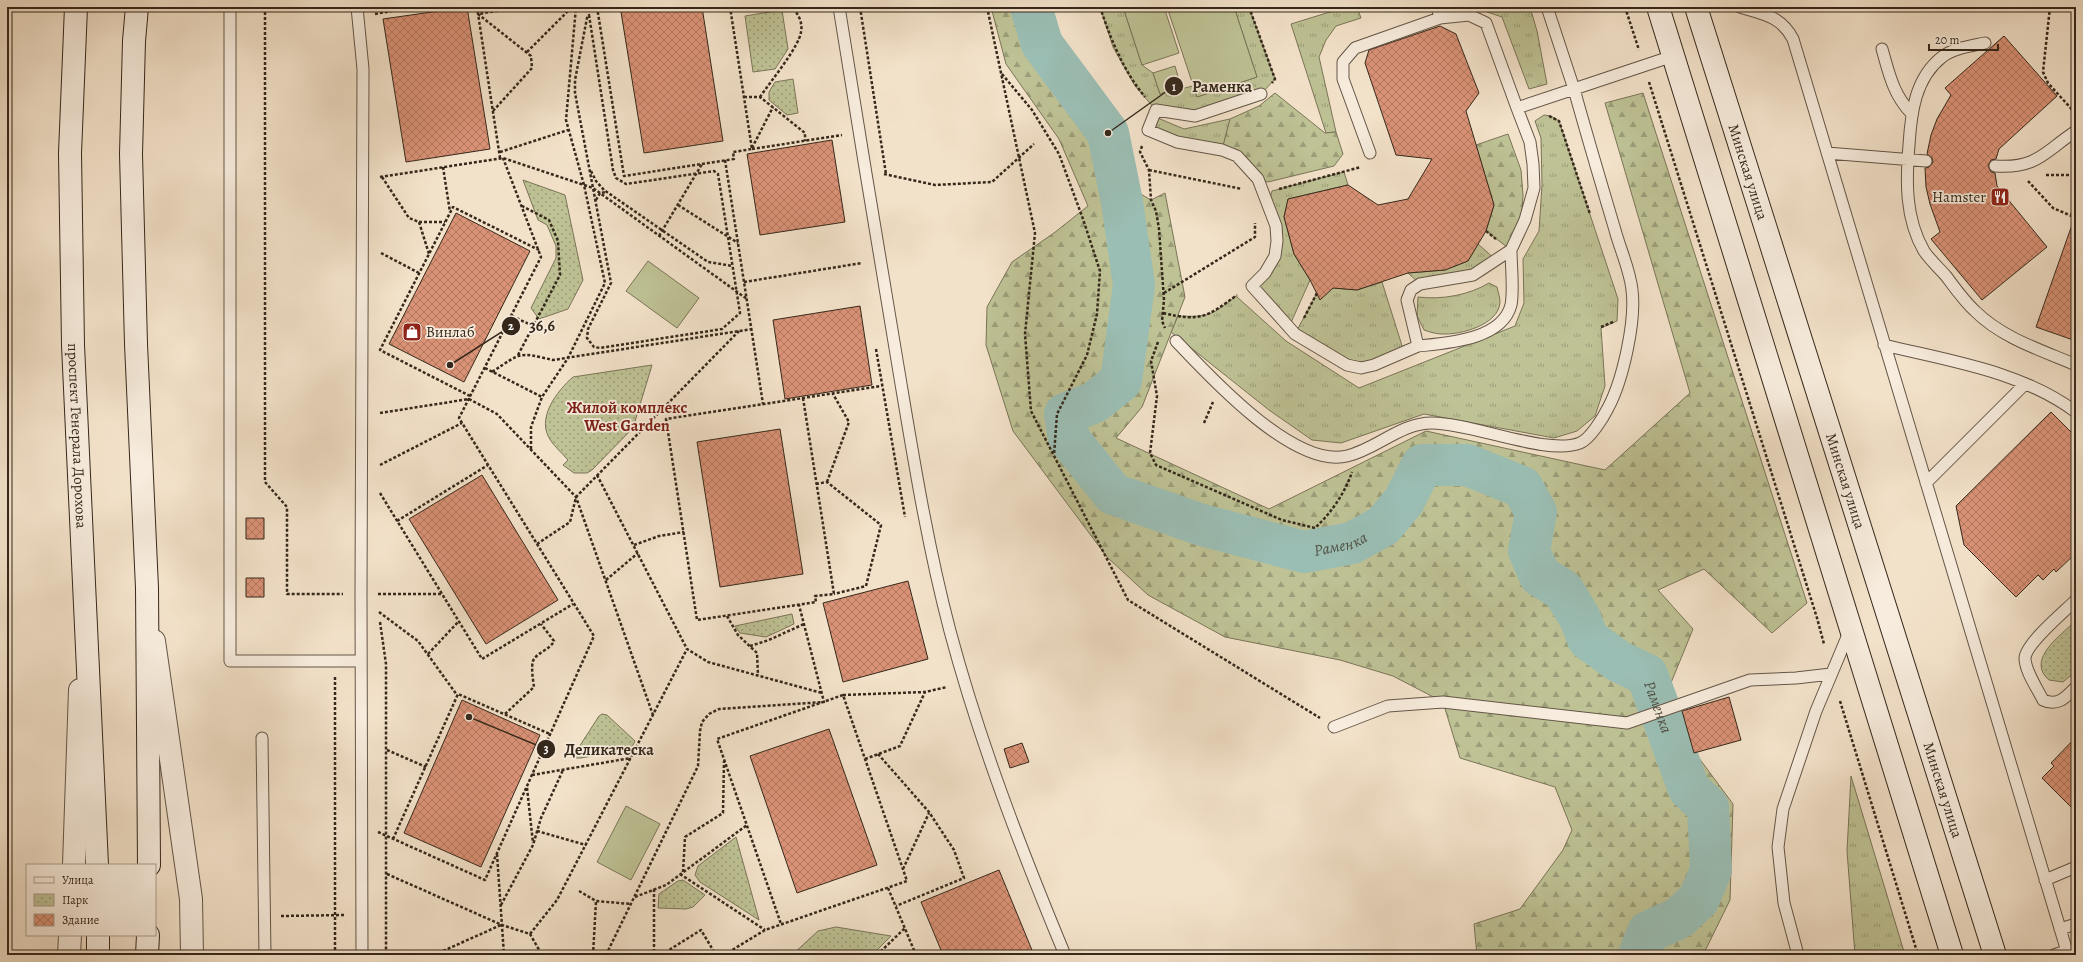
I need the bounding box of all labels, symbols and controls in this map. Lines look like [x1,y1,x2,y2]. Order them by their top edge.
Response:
scale bar [1929,26,1998,52]
text: 20 m [1935,32,1959,48]
callout: Раменка [1164,72,1260,100]
text: Раменка [1192,76,1252,98]
text: 1 [1172,79,1177,95]
street label: Минская улица [1724,121,1773,223]
restaurant icon: Hamster [1989,186,2011,208]
place label: Hamster [1932,187,1986,207]
callout: 36,6 [501,312,564,340]
text: 36,6 [529,315,556,337]
text: 2 [508,318,514,334]
shop icon: Винлаб [401,321,423,343]
place label: Винлаб [426,322,475,342]
street label: проспект Генерала Дорохова [63,343,91,529]
district label: Жилой комплекс West Garden [567,397,687,437]
street label: Минская улица [1821,430,1870,532]
water label: Раменка [1312,527,1371,562]
water label: Раменка [1638,678,1677,736]
callout: Деликатеска [536,735,661,763]
text: Деликатеска [564,739,654,761]
street label: Минская улица [1918,739,1967,841]
text: 3 [543,741,549,757]
legend [26,864,156,936]
text: Улица [62,872,94,888]
text: Парк [62,892,88,908]
text: Здание [62,912,99,928]

